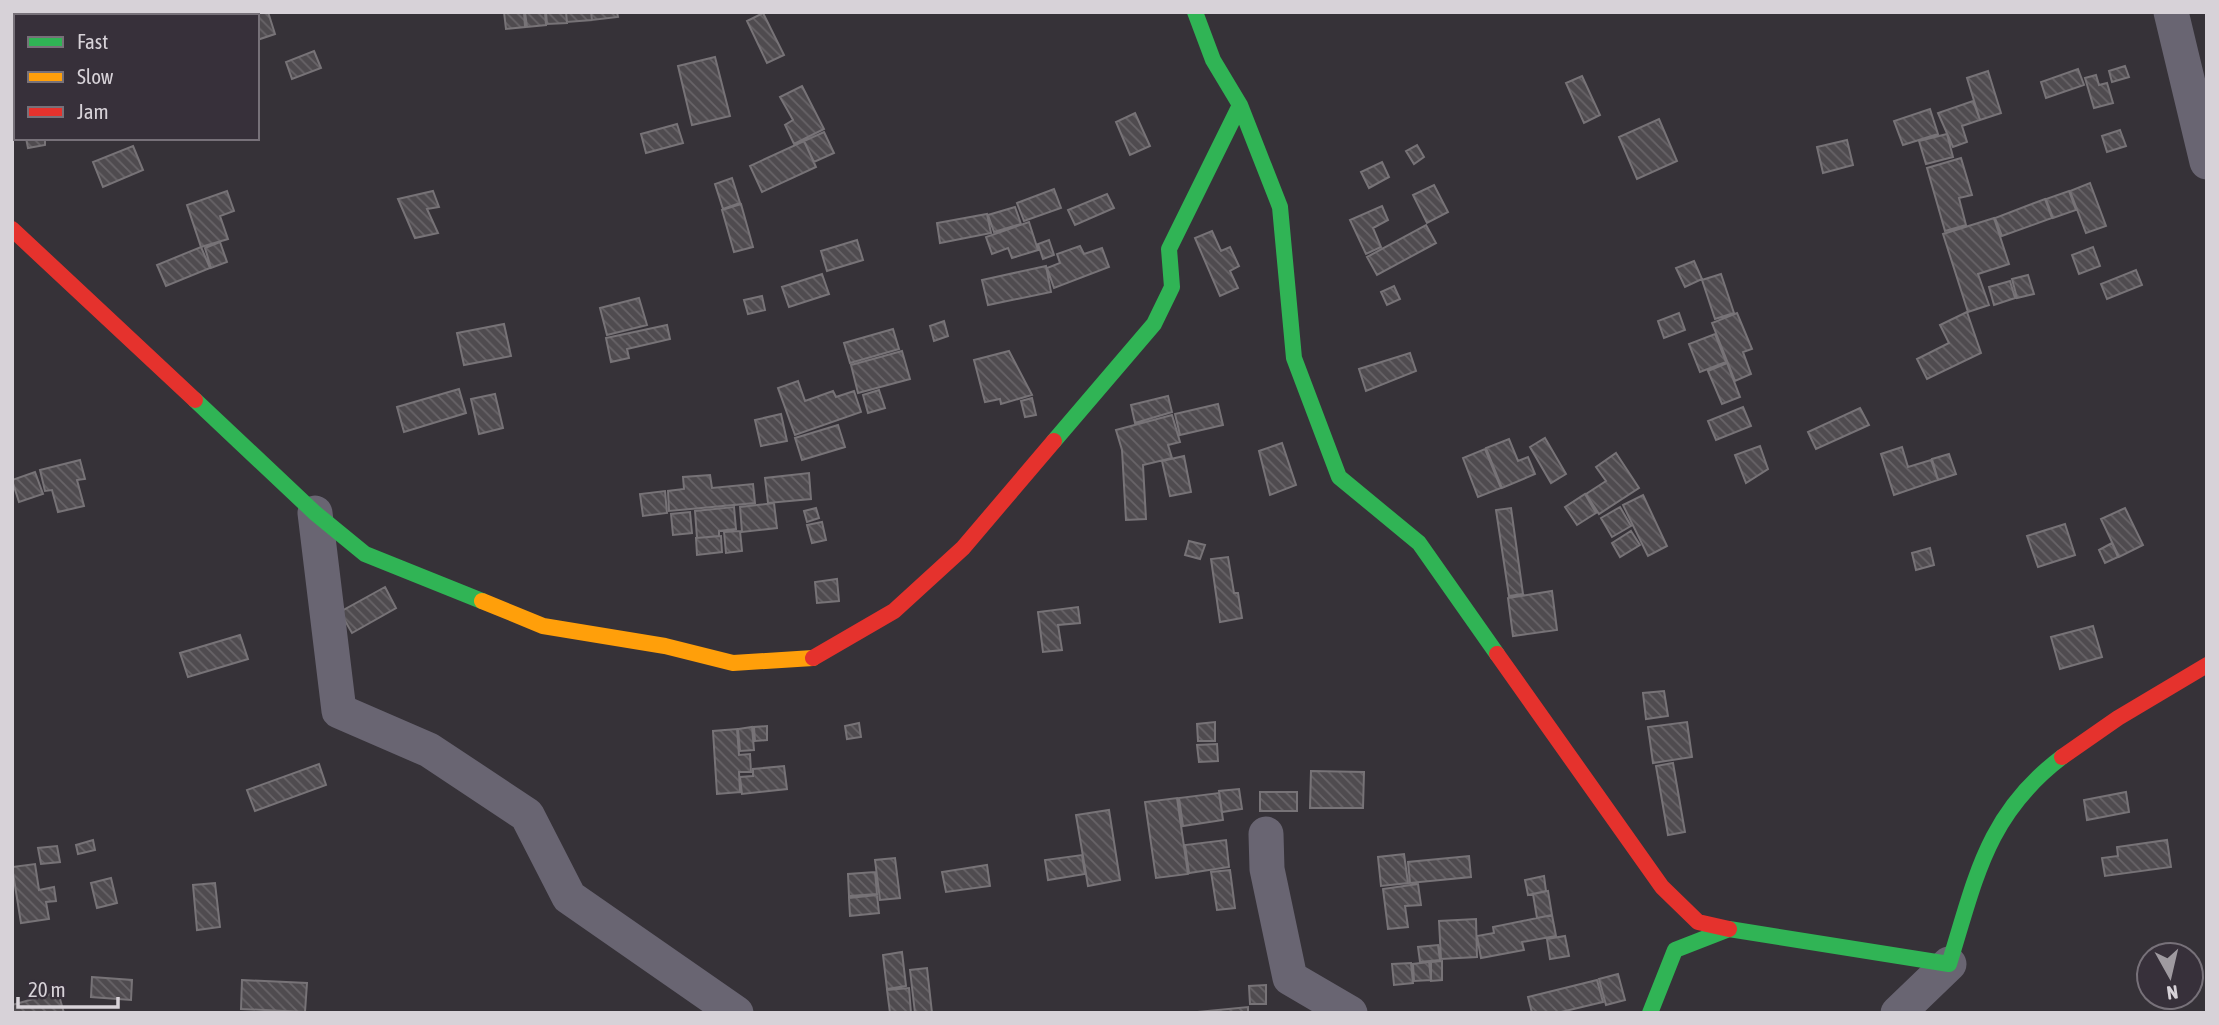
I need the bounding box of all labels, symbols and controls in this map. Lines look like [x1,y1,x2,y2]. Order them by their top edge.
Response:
legend [14,14,259,140]
text: Fast [77,29,108,53]
text: Slow [77,64,114,88]
text: Jam [77,99,109,123]
north arrow [2135,941,2205,1011]
scale bar [18,965,117,1009]
text: 20 m [28,977,66,1001]
text: N [2165,981,2179,1005]

